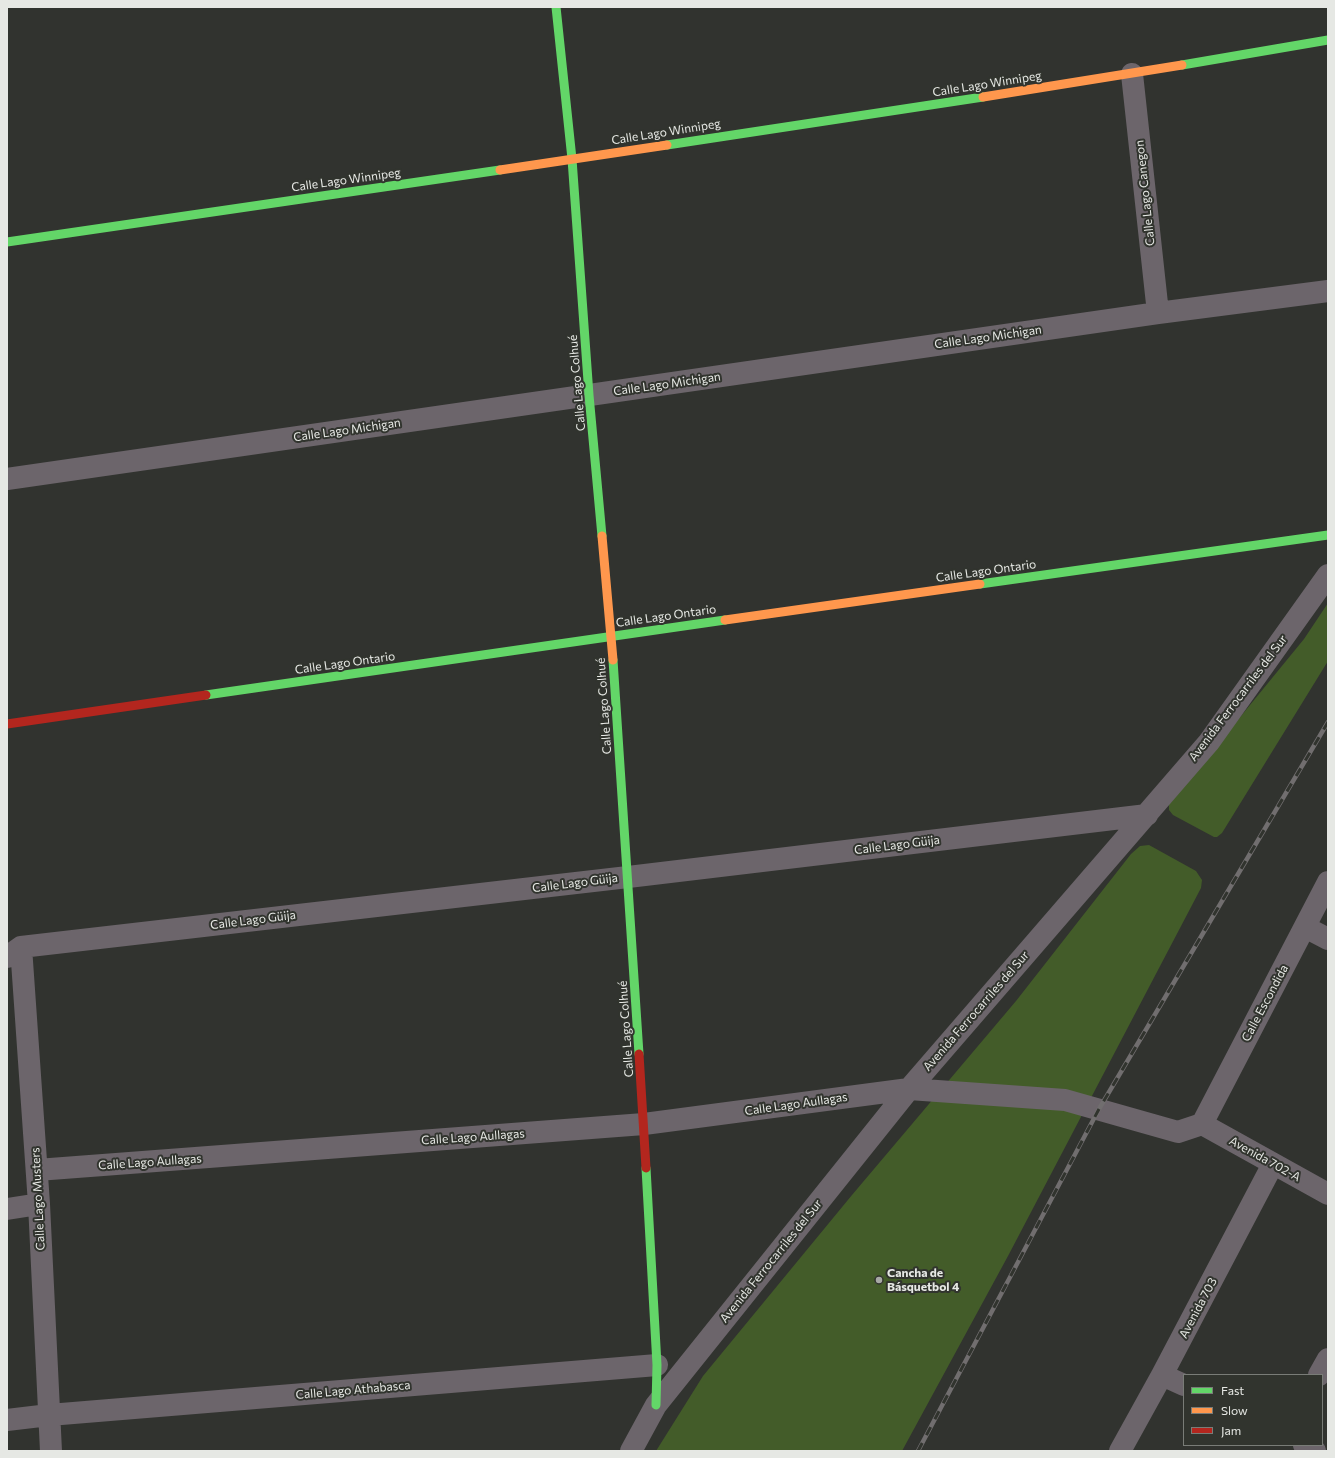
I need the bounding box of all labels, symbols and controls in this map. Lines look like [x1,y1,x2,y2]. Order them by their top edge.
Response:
street label: Calle Lago Winnipeg [931,68,1043,100]
street label: Calle Lago Winnipeg [610,116,722,148]
street label: Calle Lago Canegon [1132,139,1158,247]
street label: Calle Lago Winnipeg [290,165,402,195]
street label: Calle Lago Michigan [933,322,1043,352]
street label: Calle Lago Colhué [566,334,588,432]
street label: Calle Lago Michigan [612,369,722,399]
street label: Calle Lago Michigan [292,415,402,445]
street label: Calle Lago Ontario [935,557,1037,585]
street label: Calle Lago Ontario [615,602,717,630]
street label: Avenida Ferrocarriles del Sur [1186,632,1290,764]
street label: Calle Lago Ontario [294,649,396,677]
street label: Calle Lago Colhué [593,657,615,755]
street label: Calle Lago Güija [853,833,941,857]
street label: Calle Lago Güija [531,871,619,895]
street label: Calle Lago Güija [209,908,297,932]
street label: Avenida Ferrocarriles del Sur [920,948,1032,1074]
street label: Calle Escondida [1239,962,1291,1044]
street label: Calle Lago Colhué [615,980,637,1078]
street label: Calle Lago Aullagas [744,1090,848,1118]
street label: Calle Lago Aullagas [421,1126,525,1148]
street label: Avenida 702-A [1227,1133,1303,1185]
street label: Calle Lago Musters [28,1147,48,1251]
street label: Calle Lago Aullagas [98,1151,202,1173]
street label: Avenida Ferrocarriles del Sur [717,1197,825,1325]
place label: Cancha de Básquetbol 4 [887,1266,959,1294]
marker: Cancha de Básquetbol 4 [874,1275,884,1285]
street label: Avenida 703 [1176,1275,1220,1341]
legend [1183,1374,1323,1446]
street label: Calle Lago Athabasca [295,1378,411,1402]
text: Fast [1221,1383,1244,1397]
text: Slow [1221,1403,1248,1417]
text: Jam [1221,1423,1241,1437]

